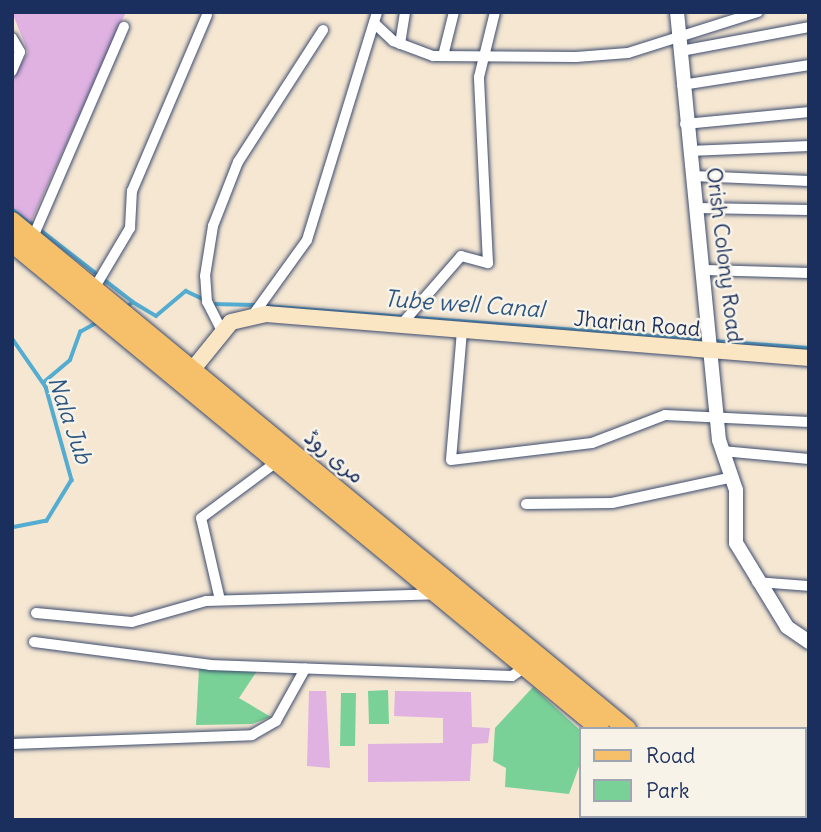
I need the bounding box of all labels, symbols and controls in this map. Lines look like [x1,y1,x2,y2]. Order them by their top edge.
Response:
street label: Orish Colony Road [701,166,747,344]
water label: Tube well Canal [383,285,545,323]
street label: Jharian Road [573,306,701,342]
water label: Nala Jub [42,373,98,467]
street label: مری روڈ [299,425,369,489]
legend [580,727,807,818]
text: Road [646,742,695,769]
text: Park [646,777,689,804]

